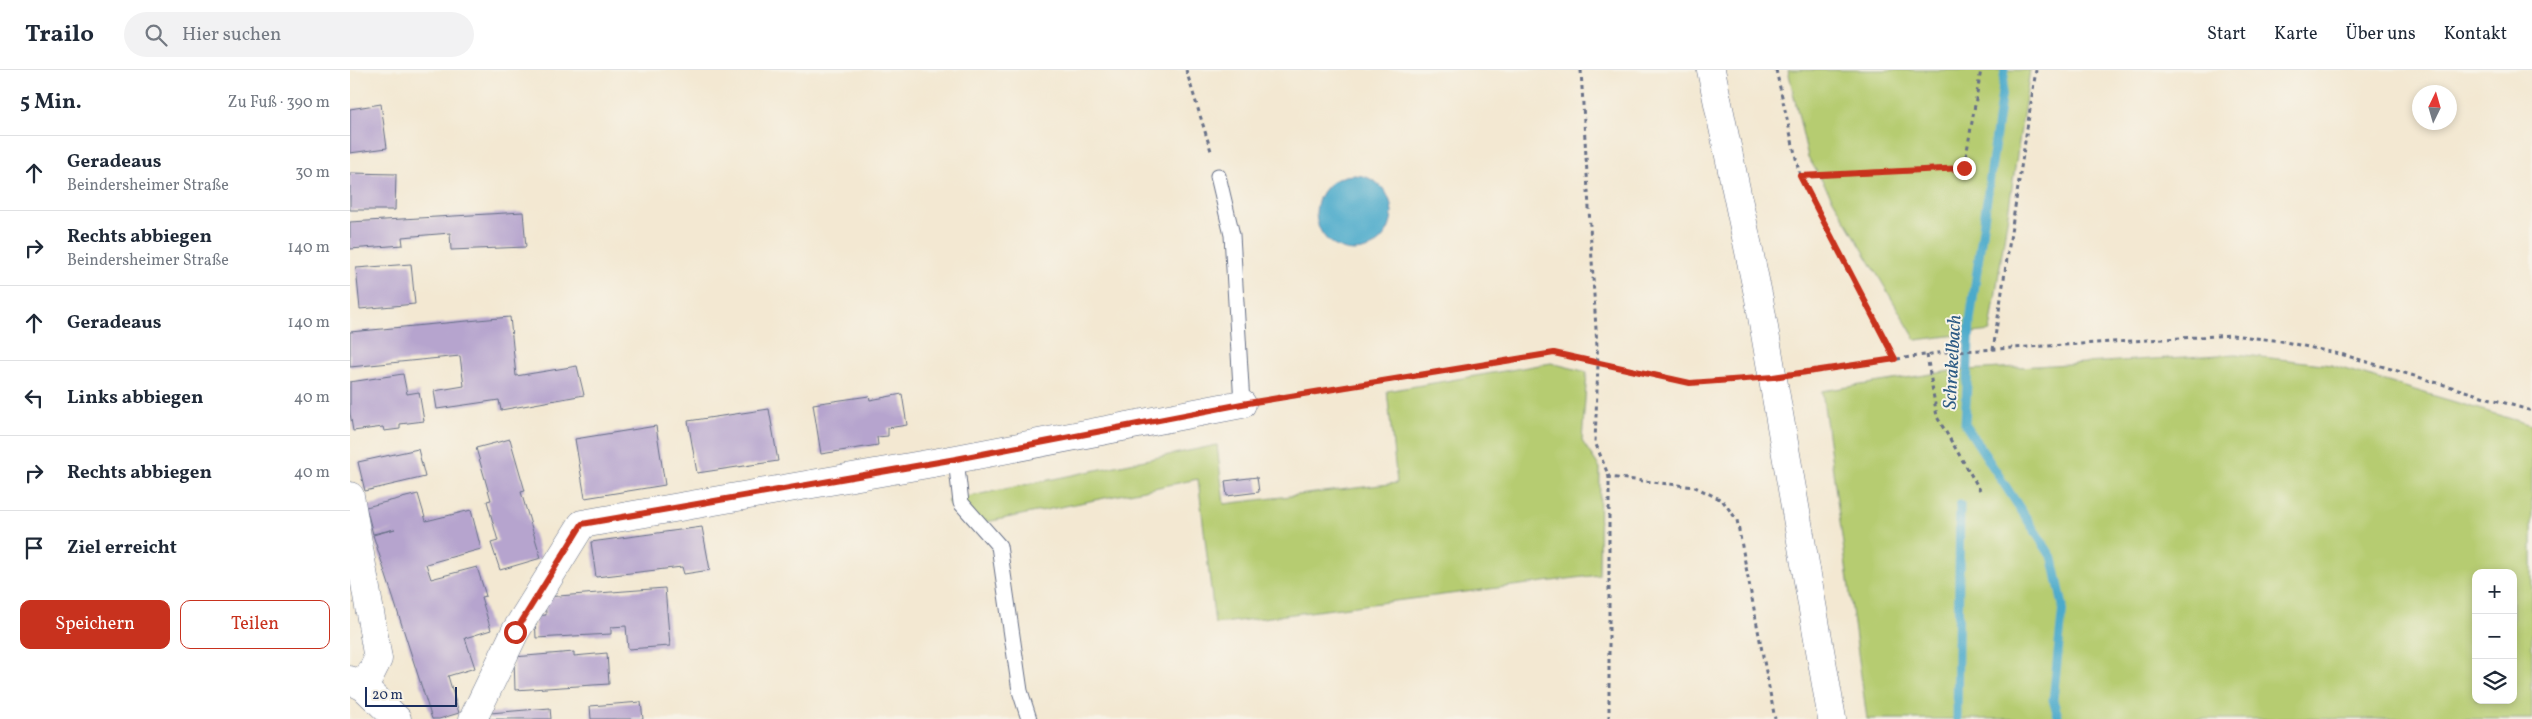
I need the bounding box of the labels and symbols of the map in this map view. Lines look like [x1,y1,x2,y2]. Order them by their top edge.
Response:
north arrow [2412,85,2457,130]
route end [1953,157,1976,180]
water label: Schrakelbach [1938,314,1968,410]
route start [504,621,527,644]
scale bar [365,684,458,707]

